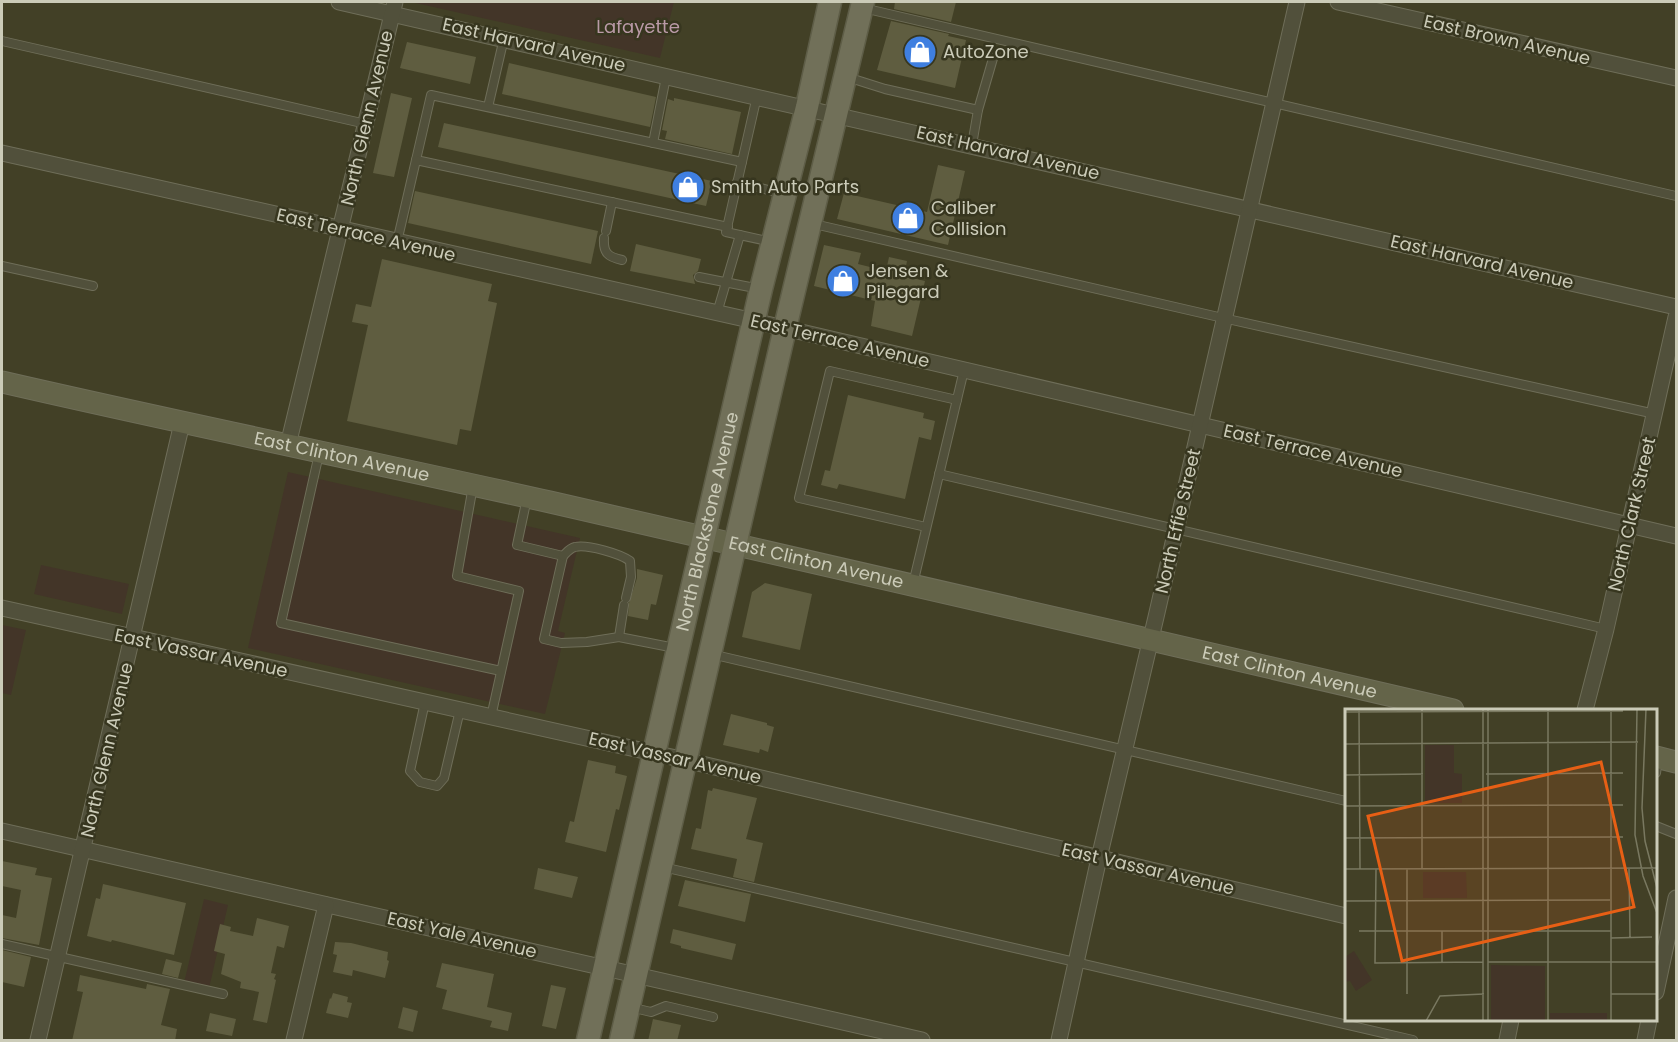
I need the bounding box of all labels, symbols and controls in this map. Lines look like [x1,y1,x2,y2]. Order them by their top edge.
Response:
street label: East Brown Avenue [1421,8,1593,71]
street label: East Harvard Avenue [440,11,628,78]
park label: Lafayette [596,14,680,39]
street label: North Glenn Avenue [334,28,399,208]
shop icon: AutoZone [902,34,938,70]
place label: AutoZone [943,39,1029,64]
street label: East Harvard Avenue [914,119,1102,186]
shop icon: Smith Auto Parts [670,169,706,205]
place label: Smith Auto Parts [711,174,859,199]
place label: Caliber Collision [931,195,1007,241]
shop icon: Caliber Collision [890,200,926,236]
street label: East Terrace Avenue [274,202,458,267]
street label: East Harvard Avenue [1388,228,1576,295]
place label: Jensen & Pilegard [866,258,949,304]
shop icon: Jensen & Pilegard [825,263,861,299]
street label: East Terrace Avenue [748,308,932,373]
street label: North Blackstone Avenue [670,409,744,634]
street label: East Terrace Avenue [1221,418,1405,483]
street label: East Clinton Avenue [252,425,432,487]
street label: North Clark Street [1602,434,1661,594]
street label: North Effie Street [1149,446,1206,596]
street label: East Clinton Avenue [727,530,906,594]
street label: East Vassar Avenue [112,622,290,683]
street label: East Clinton Avenue [1200,639,1380,704]
street label: North Glenn Avenue [74,660,139,840]
inset map [1345,709,1657,1021]
street label: East Vassar Avenue [586,725,764,790]
street label: East Vassar Avenue [1059,836,1237,901]
street label: East Yale Avenue [385,905,539,964]

